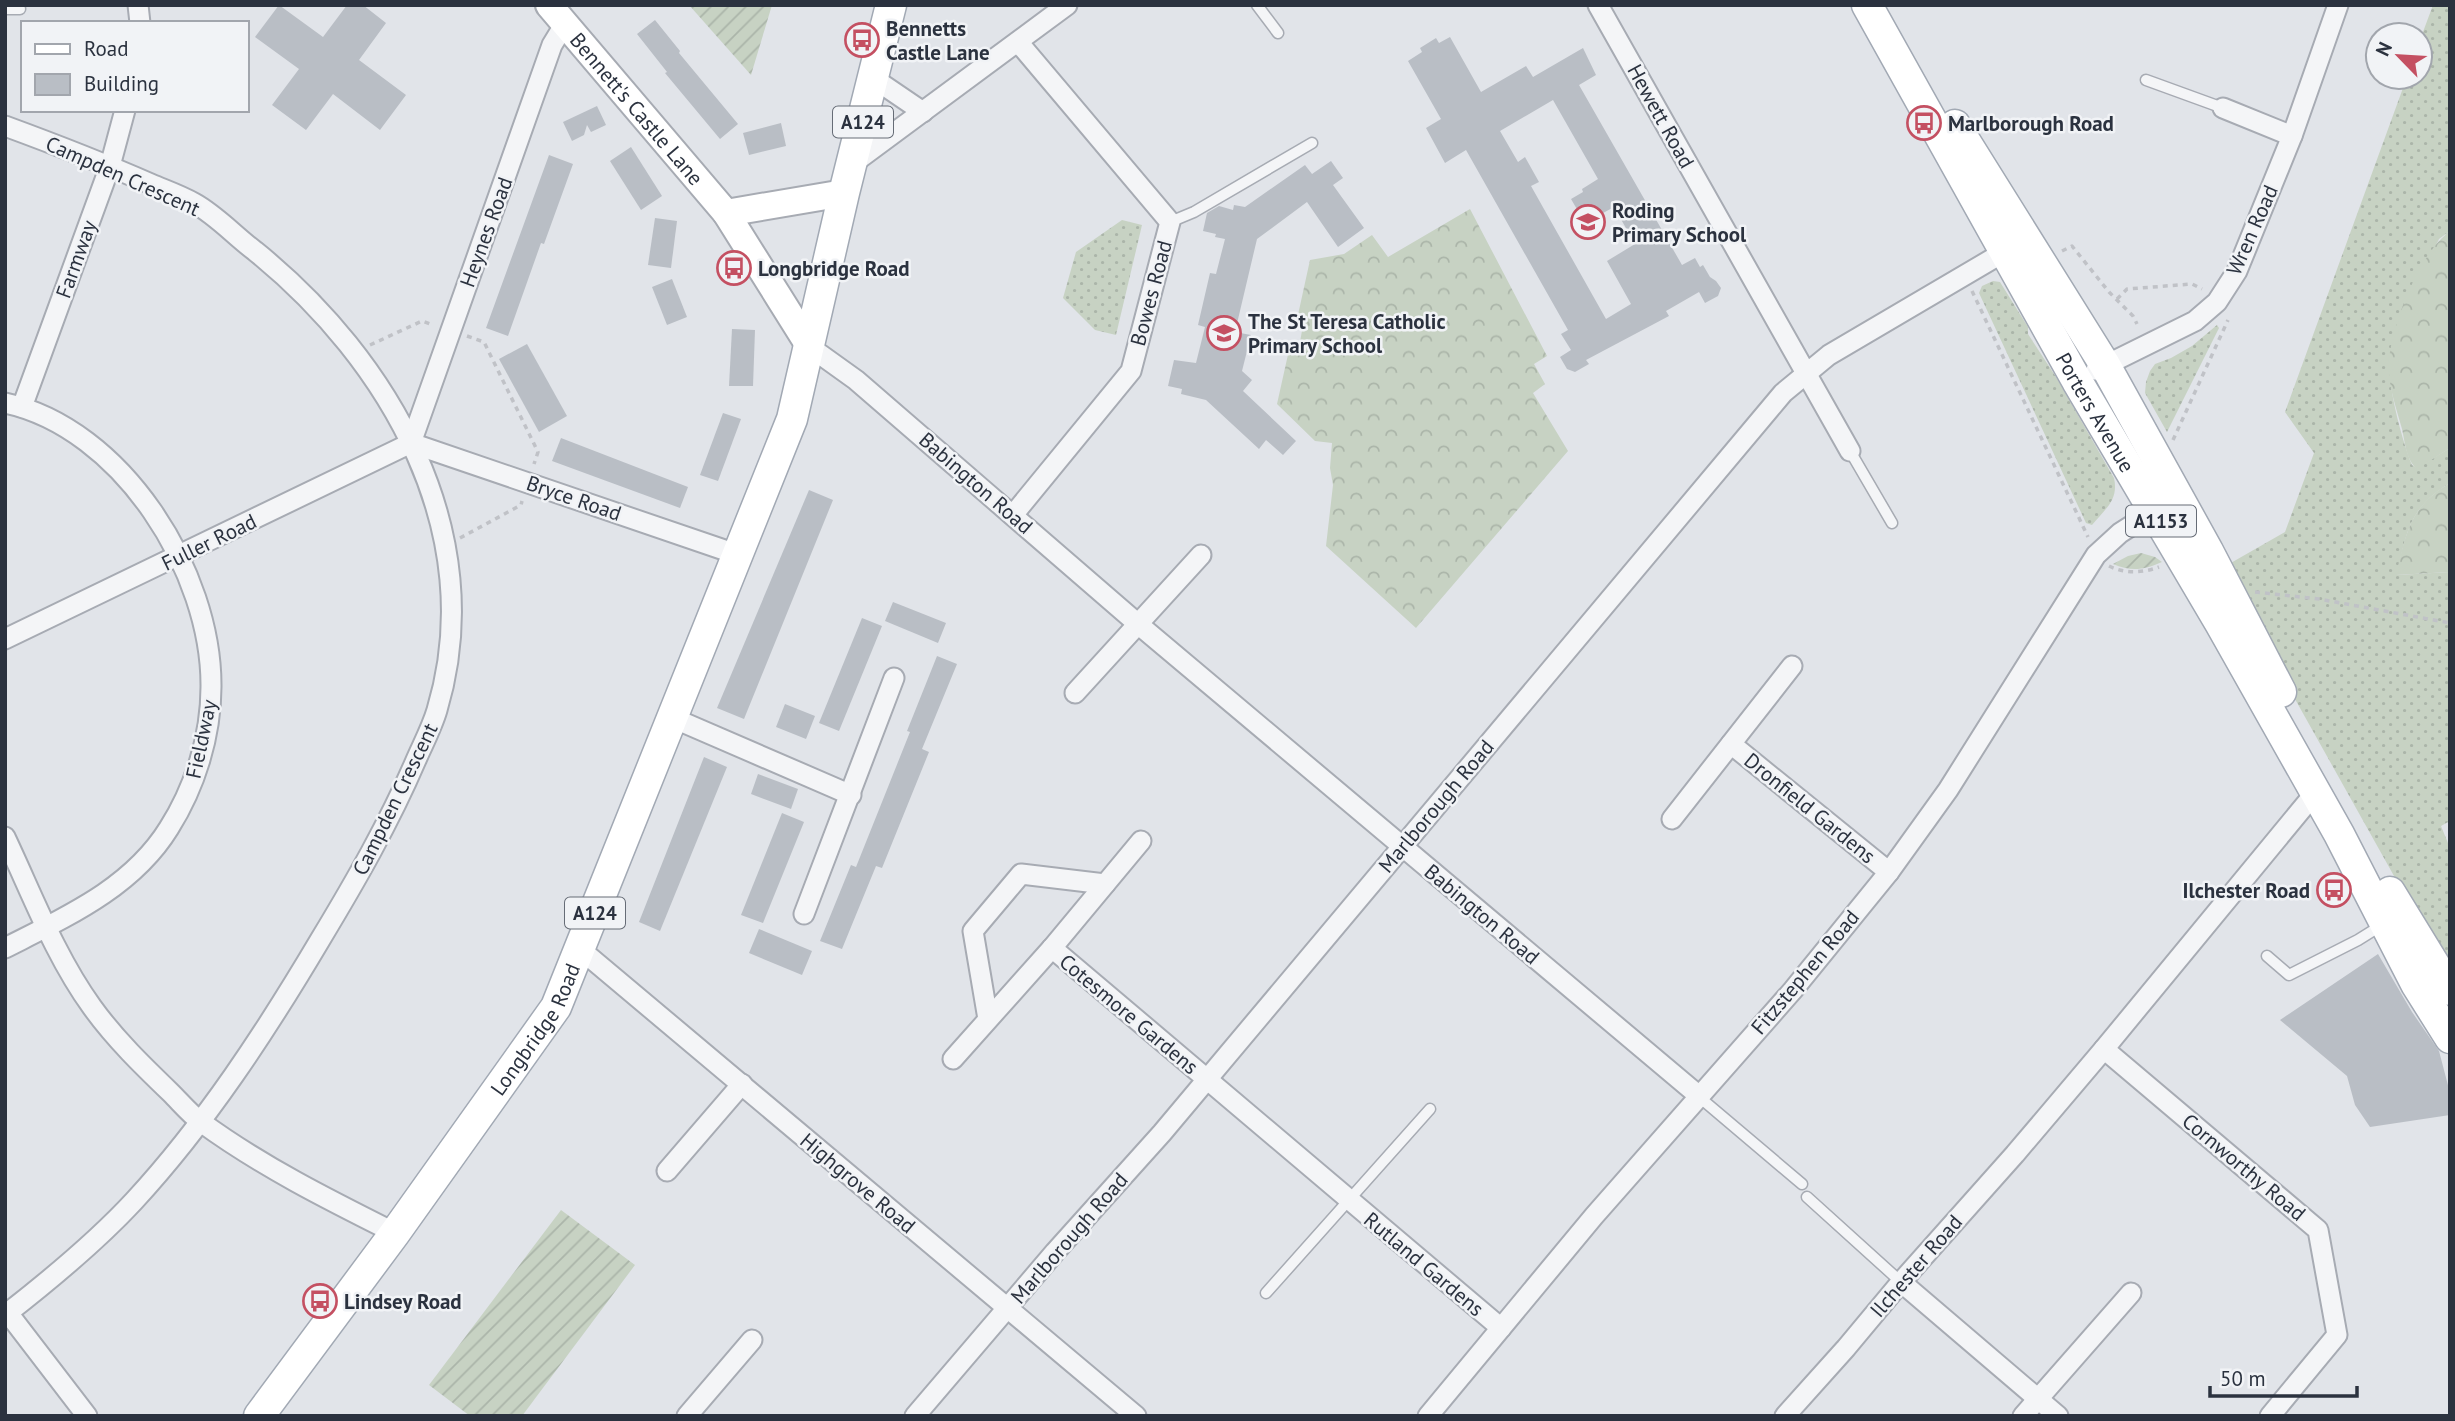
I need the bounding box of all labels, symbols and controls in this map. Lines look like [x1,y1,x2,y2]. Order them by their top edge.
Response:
place label: Bennetts Castle Lane [886,15,990,66]
legend [21,21,248,112]
bus stop icon: Bennetts Castle Lane [843,21,881,59]
north arrow [2364,21,2434,91]
street label: Bennett's Castle Lane [565,27,710,190]
text: Road [84,35,128,62]
text: N [2370,38,2397,60]
street label: Hewett Road [1621,59,1701,173]
text: Building [84,70,159,97]
bus stop icon: Marlborough Road [1905,104,1943,142]
road number: A124 [833,106,893,138]
place label: Marlborough Road [1948,110,2114,137]
street label: Campden Crescent [42,130,204,222]
street label: Heynes Road [454,173,518,291]
street label: Wren Road [2220,181,2284,279]
place label: Roding Primary School [1612,197,1747,248]
school or university icon: Roding Primary School [1569,203,1607,241]
street label: Farmway [49,216,103,302]
street label: Bowes Road [1124,237,1178,349]
bus stop icon: Longbridge Road [715,249,753,287]
place label: Longbridge Road [758,255,910,282]
place label: The St Teresa Catholic Primary School [1248,308,1446,359]
school or university icon: The St Teresa Catholic Primary School [1205,314,1243,352]
street label: Porters Avenue [2050,348,2141,477]
street label: Babington Road [914,426,1038,540]
street label: Bryce Road [523,469,625,527]
road number: A1153 [2126,506,2196,536]
street label: Fuller Road [157,507,261,577]
street label: Fieldway [179,697,223,781]
street label: Campden Crescent [346,718,444,880]
street label: Marlborough Road [1372,734,1500,878]
street label: Dronfield Gardens [1739,747,1881,869]
street label: Babington Road [1419,858,1545,970]
bus stop icon: Ilchester Road [2315,871,2353,909]
place label: Ilchester Road [2183,877,2310,904]
road number: A124 [565,897,625,928]
street label: Fitzstephen Road [1745,904,1865,1040]
street label: Cotesmore Gardens [1054,948,1204,1080]
street label: Longbridge Road [484,959,586,1100]
street label: Cornworthy Road [2177,1107,2311,1227]
street label: Highgrove Road [795,1127,921,1239]
street label: Marlborough Road [1005,1167,1133,1309]
street label: Rutland Gardens [1358,1206,1490,1322]
street label: Ilchester Road [1864,1209,1968,1323]
bus stop icon: Lindsey Road [301,1282,339,1320]
place label: Lindsey Road [344,1288,462,1315]
scale bar [2210,1354,2357,1398]
text: 50 m [2220,1365,2266,1392]

